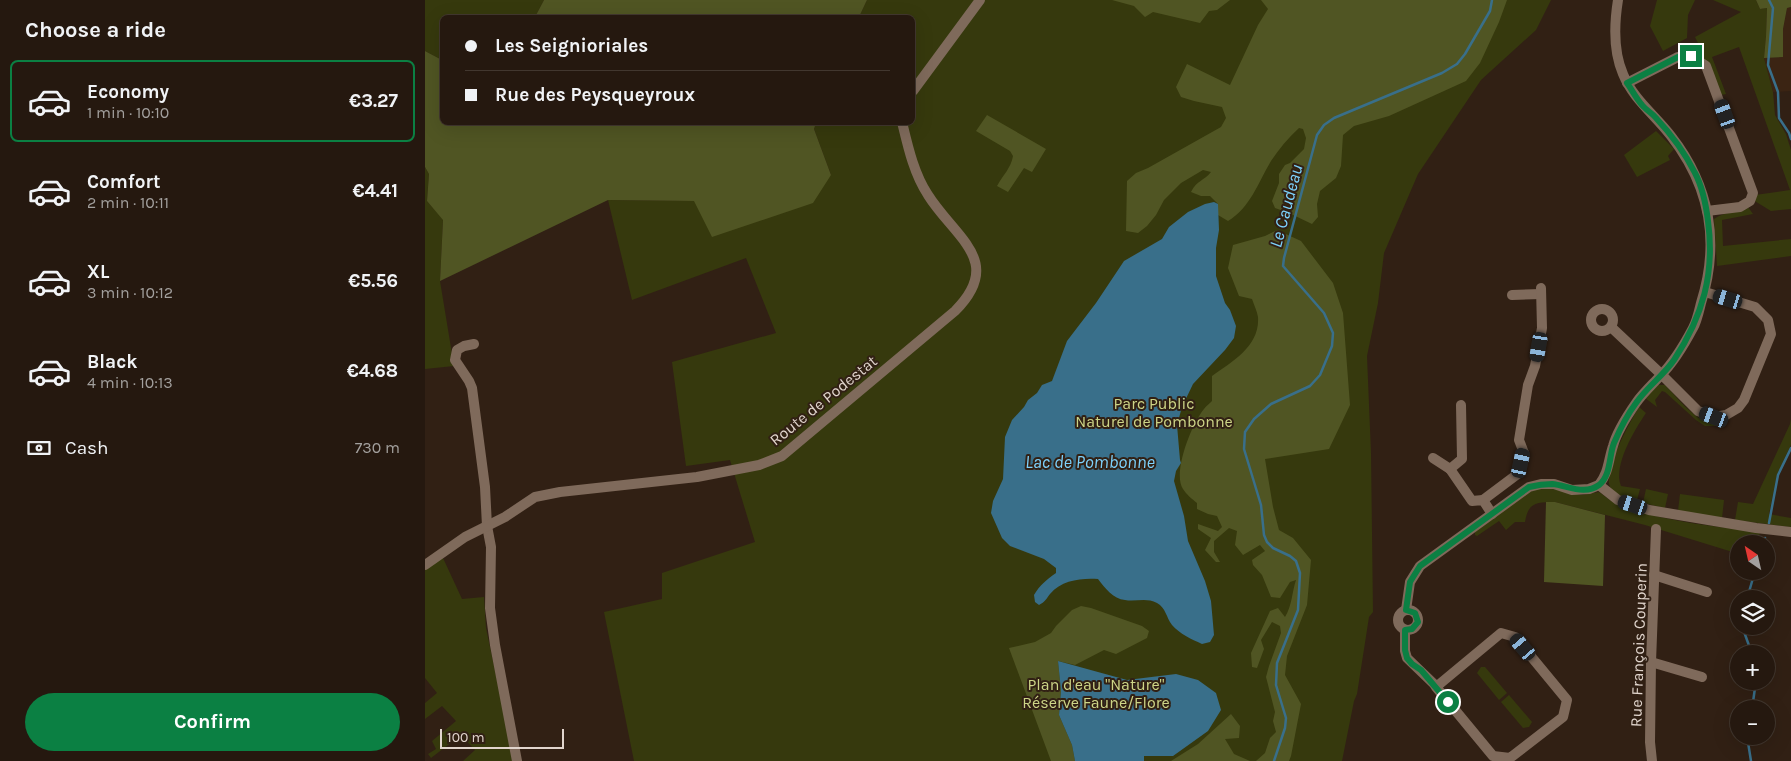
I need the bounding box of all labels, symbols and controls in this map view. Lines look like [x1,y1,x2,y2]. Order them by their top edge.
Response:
text: Choose a ride [25,17,166,43]
text: Les Seignioriales [495,35,648,57]
route end [1680,45,1702,67]
icon: car [27,79,72,124]
text: Economy [87,81,169,103]
text: Rue des Peysqueyroux [495,84,695,106]
text: €3.27 [349,90,398,112]
car [1712,97,1737,131]
text: 1 min · 10:10 [87,103,169,122]
water label: Le Caudeau [1264,162,1308,250]
icon: car [27,169,72,214]
text: Comfort [87,171,161,193]
text: €4.41 [352,180,398,202]
text: 2 min · 10:11 [87,193,169,212]
icon: car [27,259,72,304]
text: XL [87,261,109,283]
text: €5.56 [348,270,398,292]
text: 3 min · 10:12 [87,283,173,302]
car [1711,287,1744,311]
car [1529,331,1548,363]
icon: car [27,349,72,394]
text: Black [87,351,138,373]
street label: Route de Podestat [766,351,881,449]
text: €4.68 [347,360,398,382]
text: 4 min · 10:13 [87,373,173,392]
park label: Parc Public Naturel de Pombonne [1075,394,1233,431]
car [1697,405,1730,429]
icon: cash [25,434,53,462]
text: Cash [65,437,109,459]
text: 730 m [355,438,400,457]
car [1510,447,1531,479]
water label: Lac de Pombonne [1025,451,1155,473]
car [1616,493,1649,517]
north arrow [1730,535,1775,580]
map controls [1730,535,1775,745]
street label: Rue François Couperin [1626,563,1651,727]
button: layers [1730,590,1775,635]
car [1507,631,1538,663]
button: + [1730,645,1775,690]
park label: Plan d'eau "Nature" Réserve Faune/Flore [1022,675,1170,712]
route start [1437,691,1459,713]
button: Confirm [25,693,400,751]
button: − [1730,700,1775,745]
scale bar [440,726,564,749]
text: 100 m [447,729,485,746]

